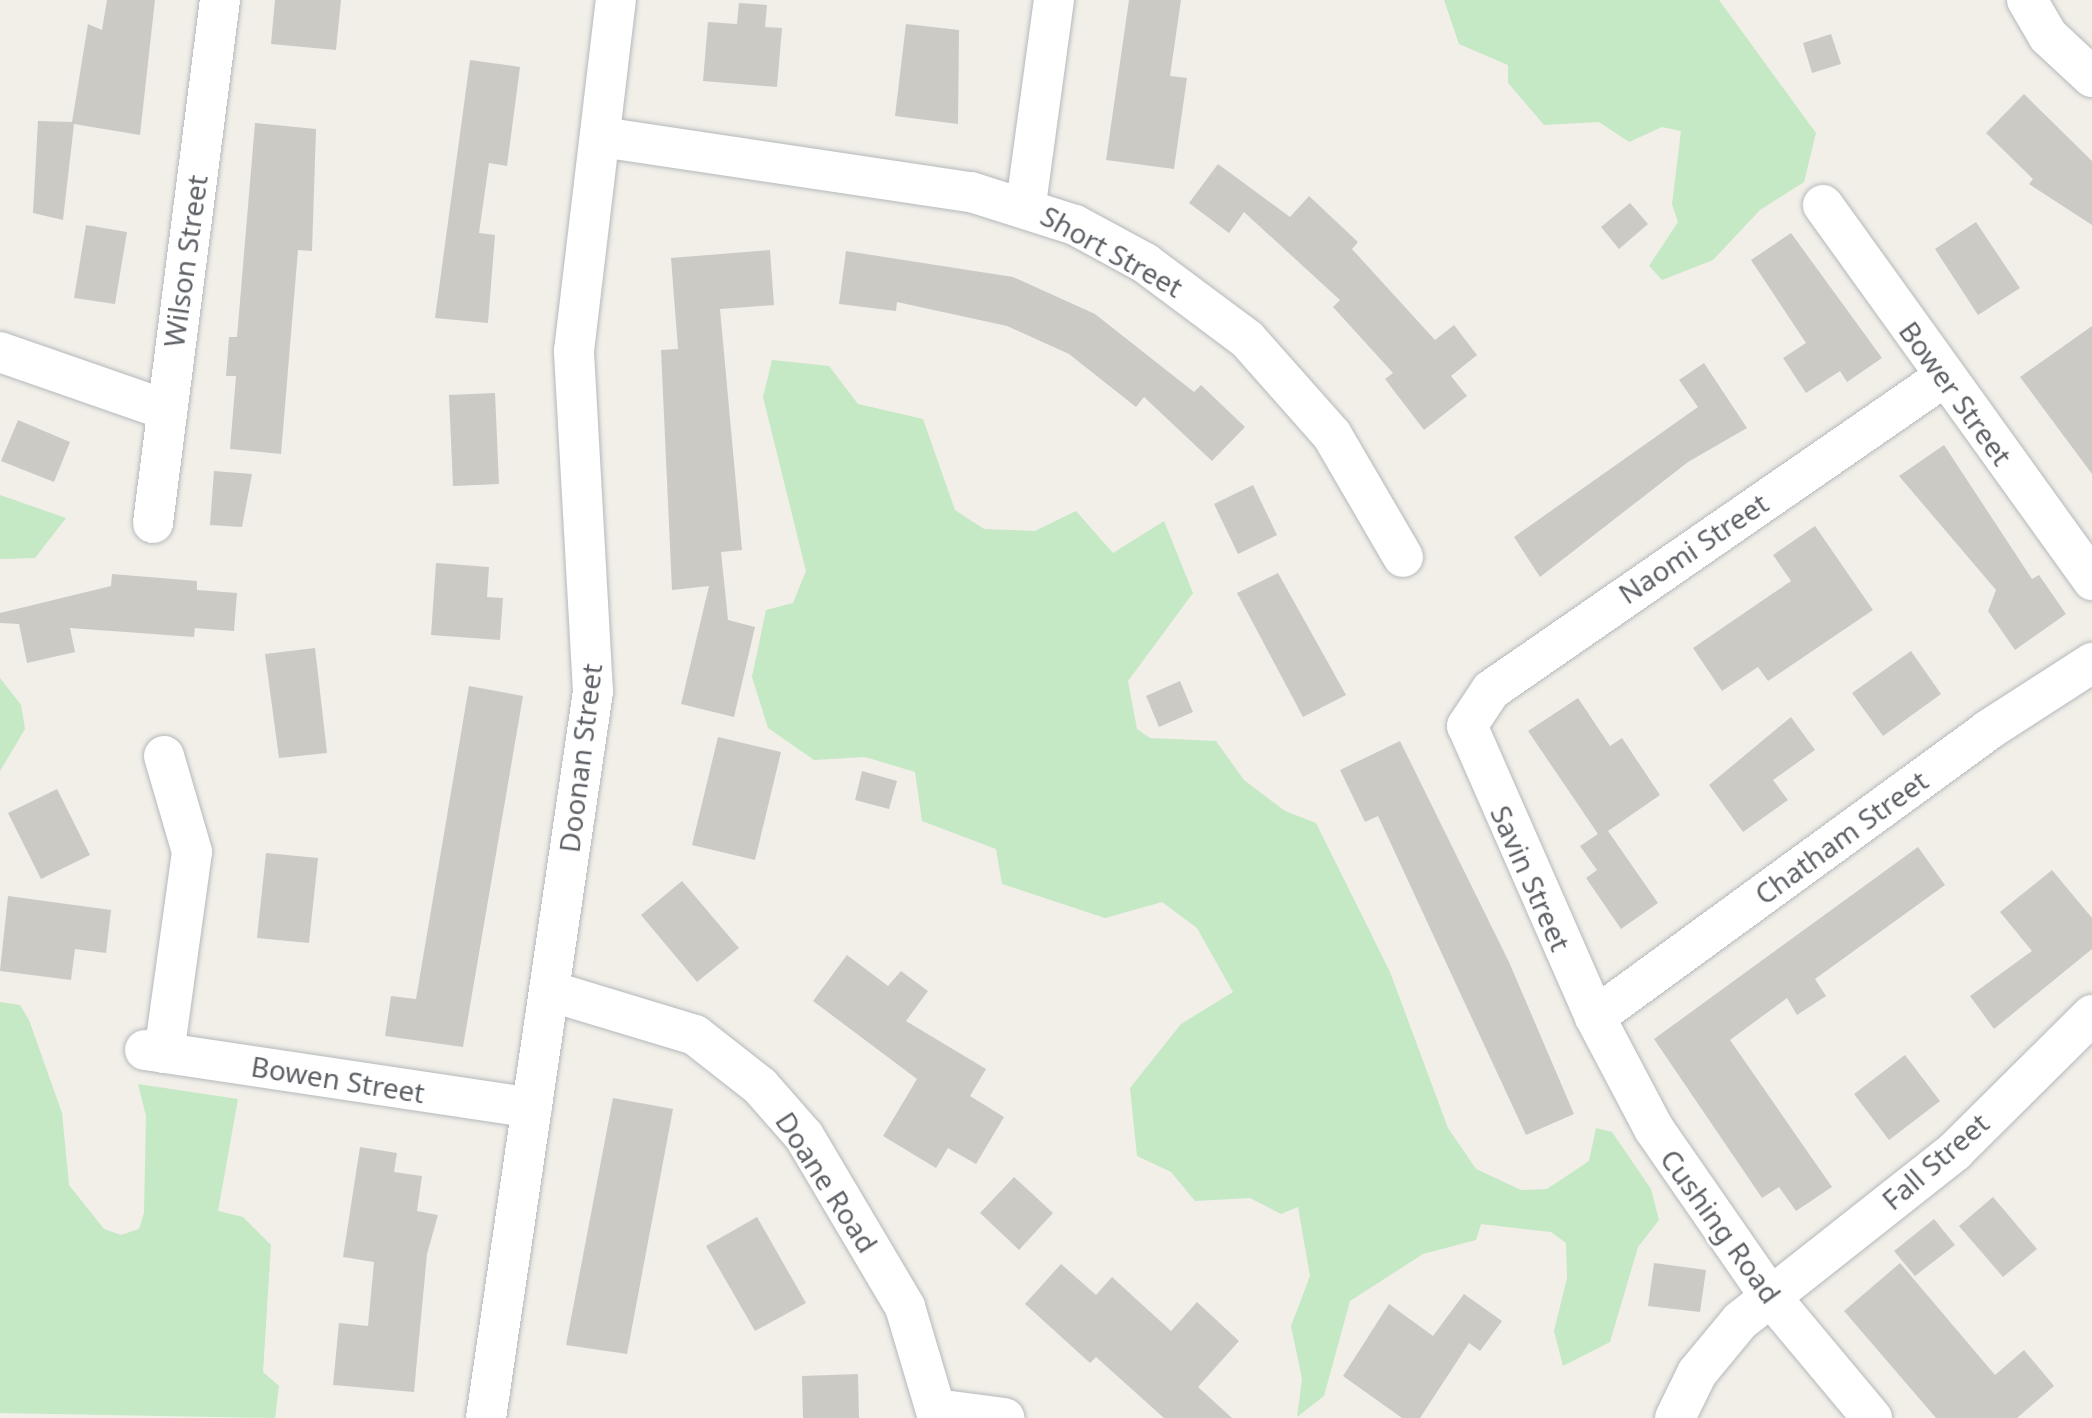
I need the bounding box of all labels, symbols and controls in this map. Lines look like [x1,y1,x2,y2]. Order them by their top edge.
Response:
street label: Wilson Street [156,173,214,349]
street label: Short Street [1035,198,1189,304]
street label: Bower Street [1893,315,2019,471]
street label: Naomi Street [1612,486,1774,610]
street label: Doonan Street [552,662,608,854]
street label: Chatham Street [1748,763,1934,911]
street label: Savin Street [1484,800,1578,956]
street label: Bowen Street [249,1049,427,1109]
street label: Doane Road [769,1105,885,1259]
street label: Fall Street [1875,1106,1995,1216]
street label: Cushing Road [1654,1142,1788,1310]

